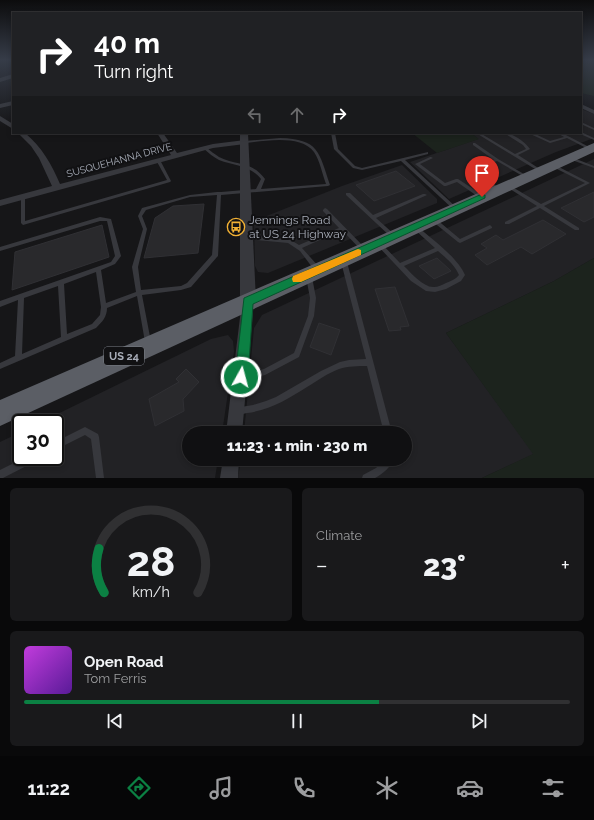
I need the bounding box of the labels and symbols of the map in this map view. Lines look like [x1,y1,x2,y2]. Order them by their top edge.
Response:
street label: SUSQUEHANNA DRIVE [65,141,173,179]
pin [465,156,499,197]
place label: Jennings Road at US 24 Highway [249,213,347,241]
bus stop icon: Jennings Road at US 24 Highway [226,217,246,237]
road number: US 24 [104,347,144,365]
position arrow [220,356,262,398]
speed limit sign: 30 [12,414,64,466]

